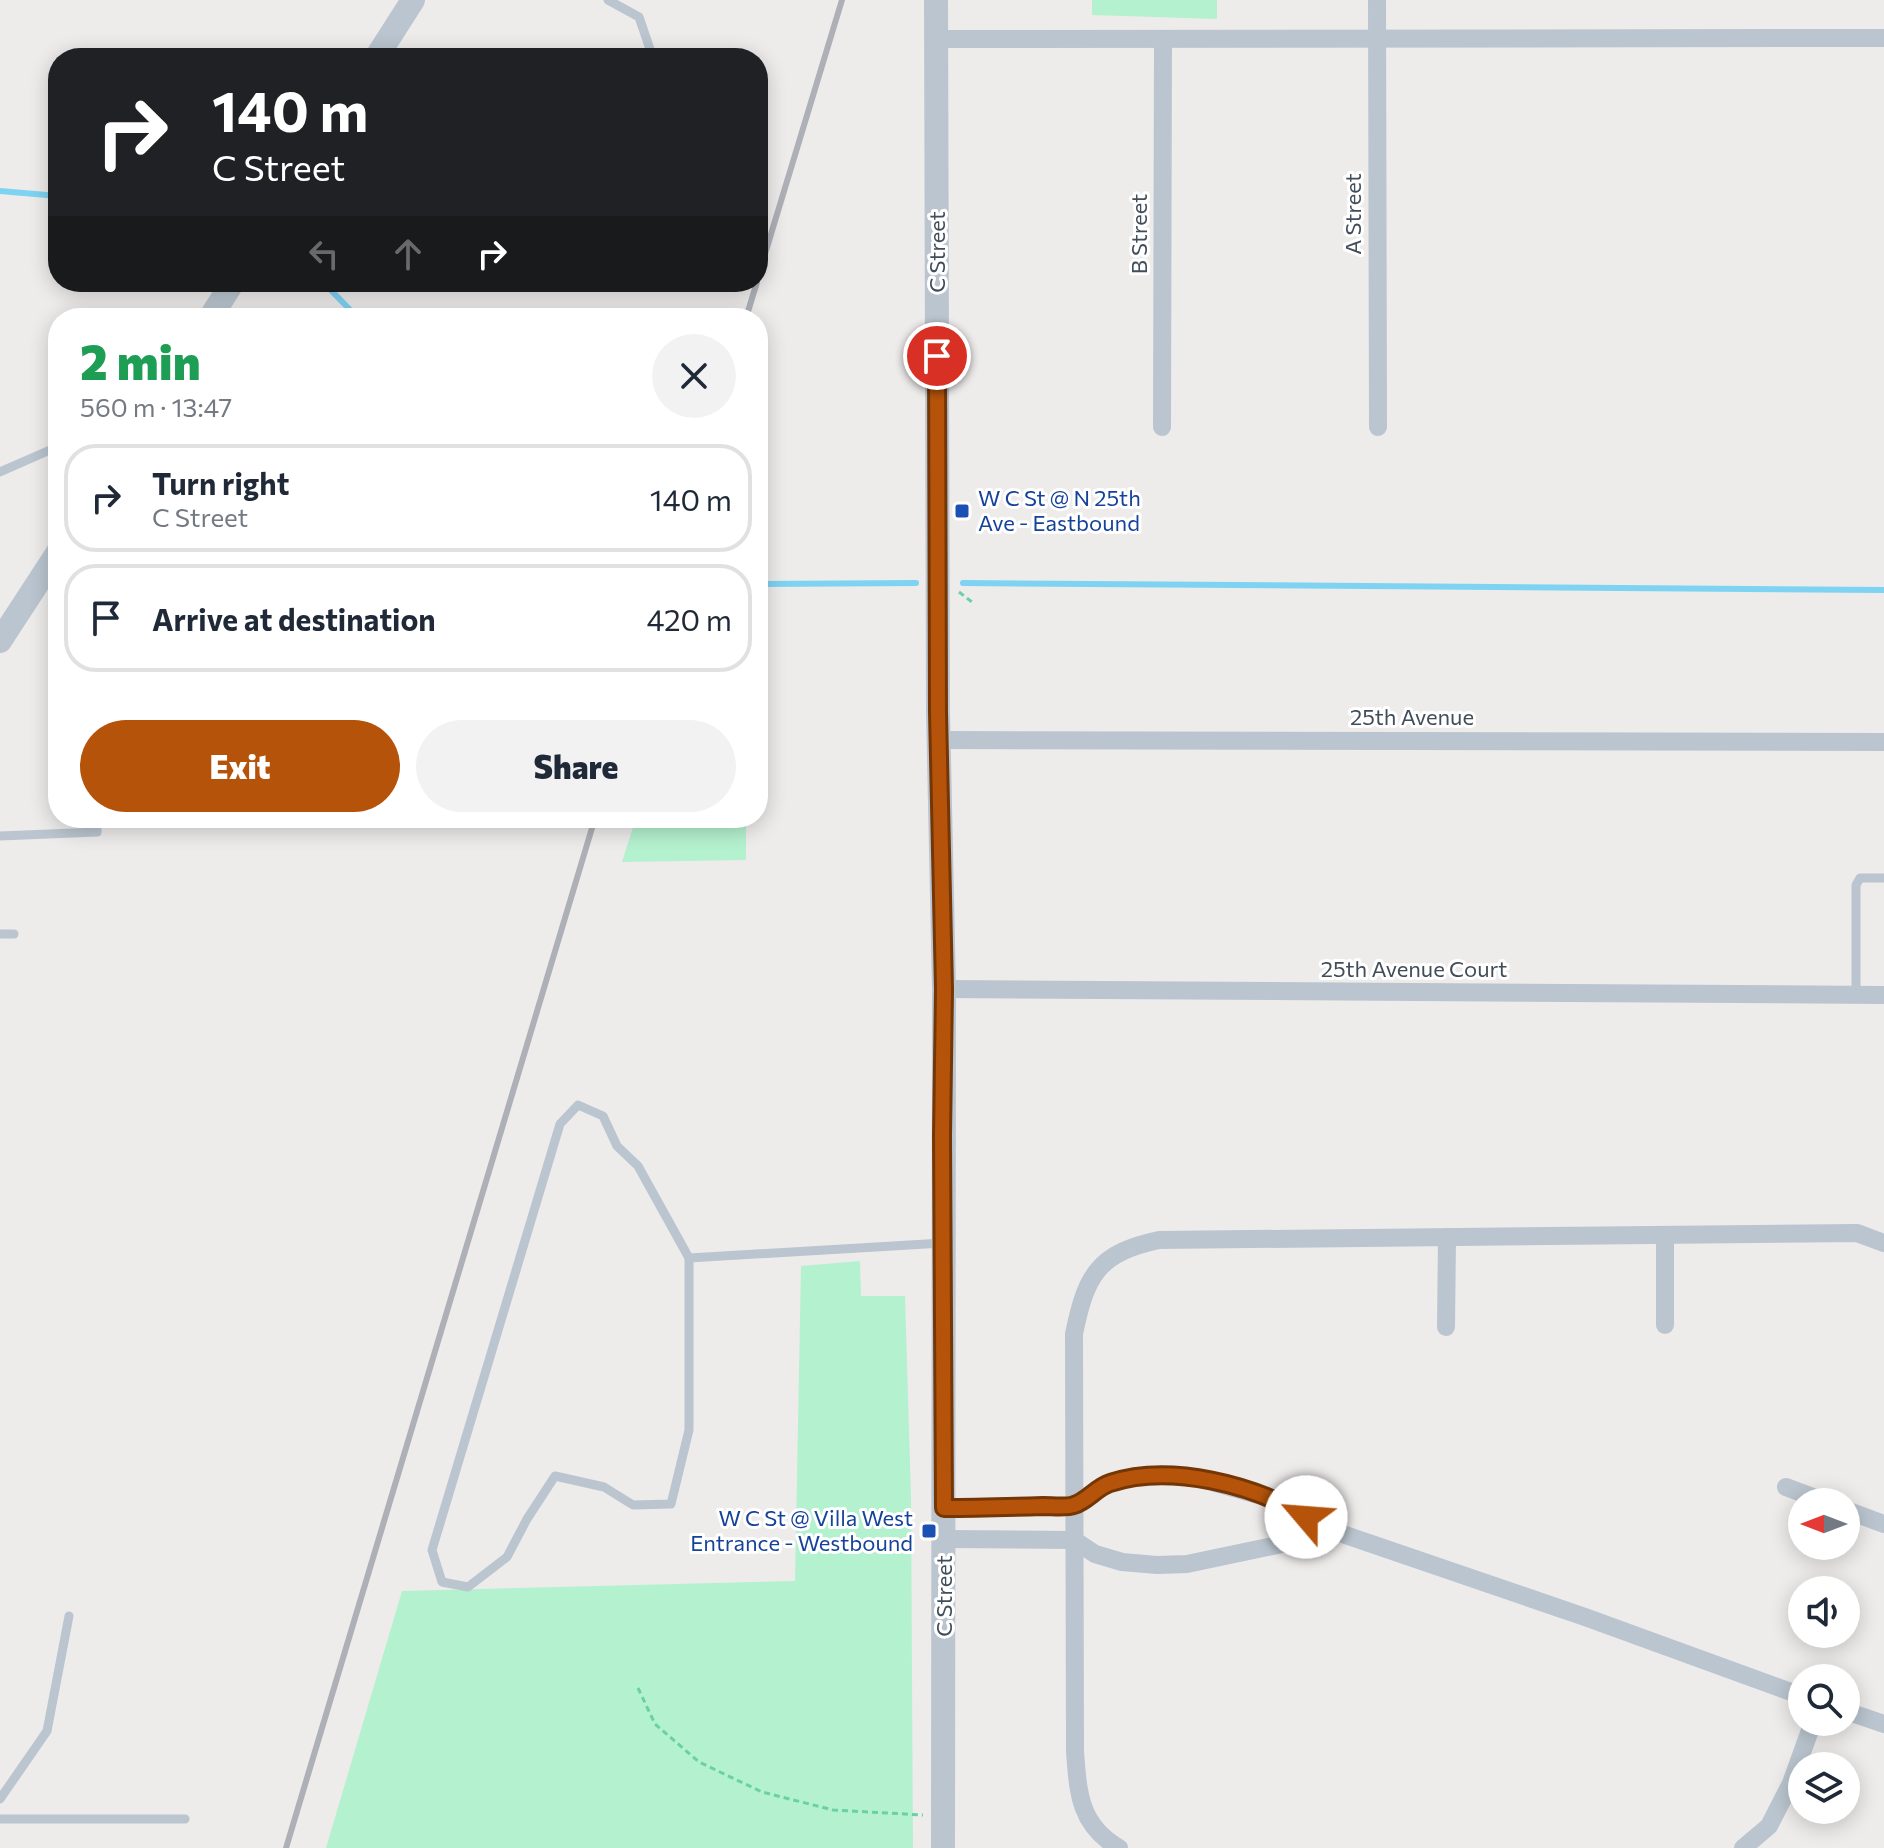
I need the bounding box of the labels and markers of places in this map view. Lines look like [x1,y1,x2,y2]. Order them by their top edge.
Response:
pin [903,322,971,390]
place label: W C St @ N 25th Ave - Eastbound [978,484,1141,536]
marker: W C St @ N 25th Ave - Eastbound [953,502,971,520]
place label: W C St @ Villa West Entrance - Westbound [690,1504,913,1556]
marker: W C St @ Villa West Entrance - Westbound [920,1522,938,1540]

